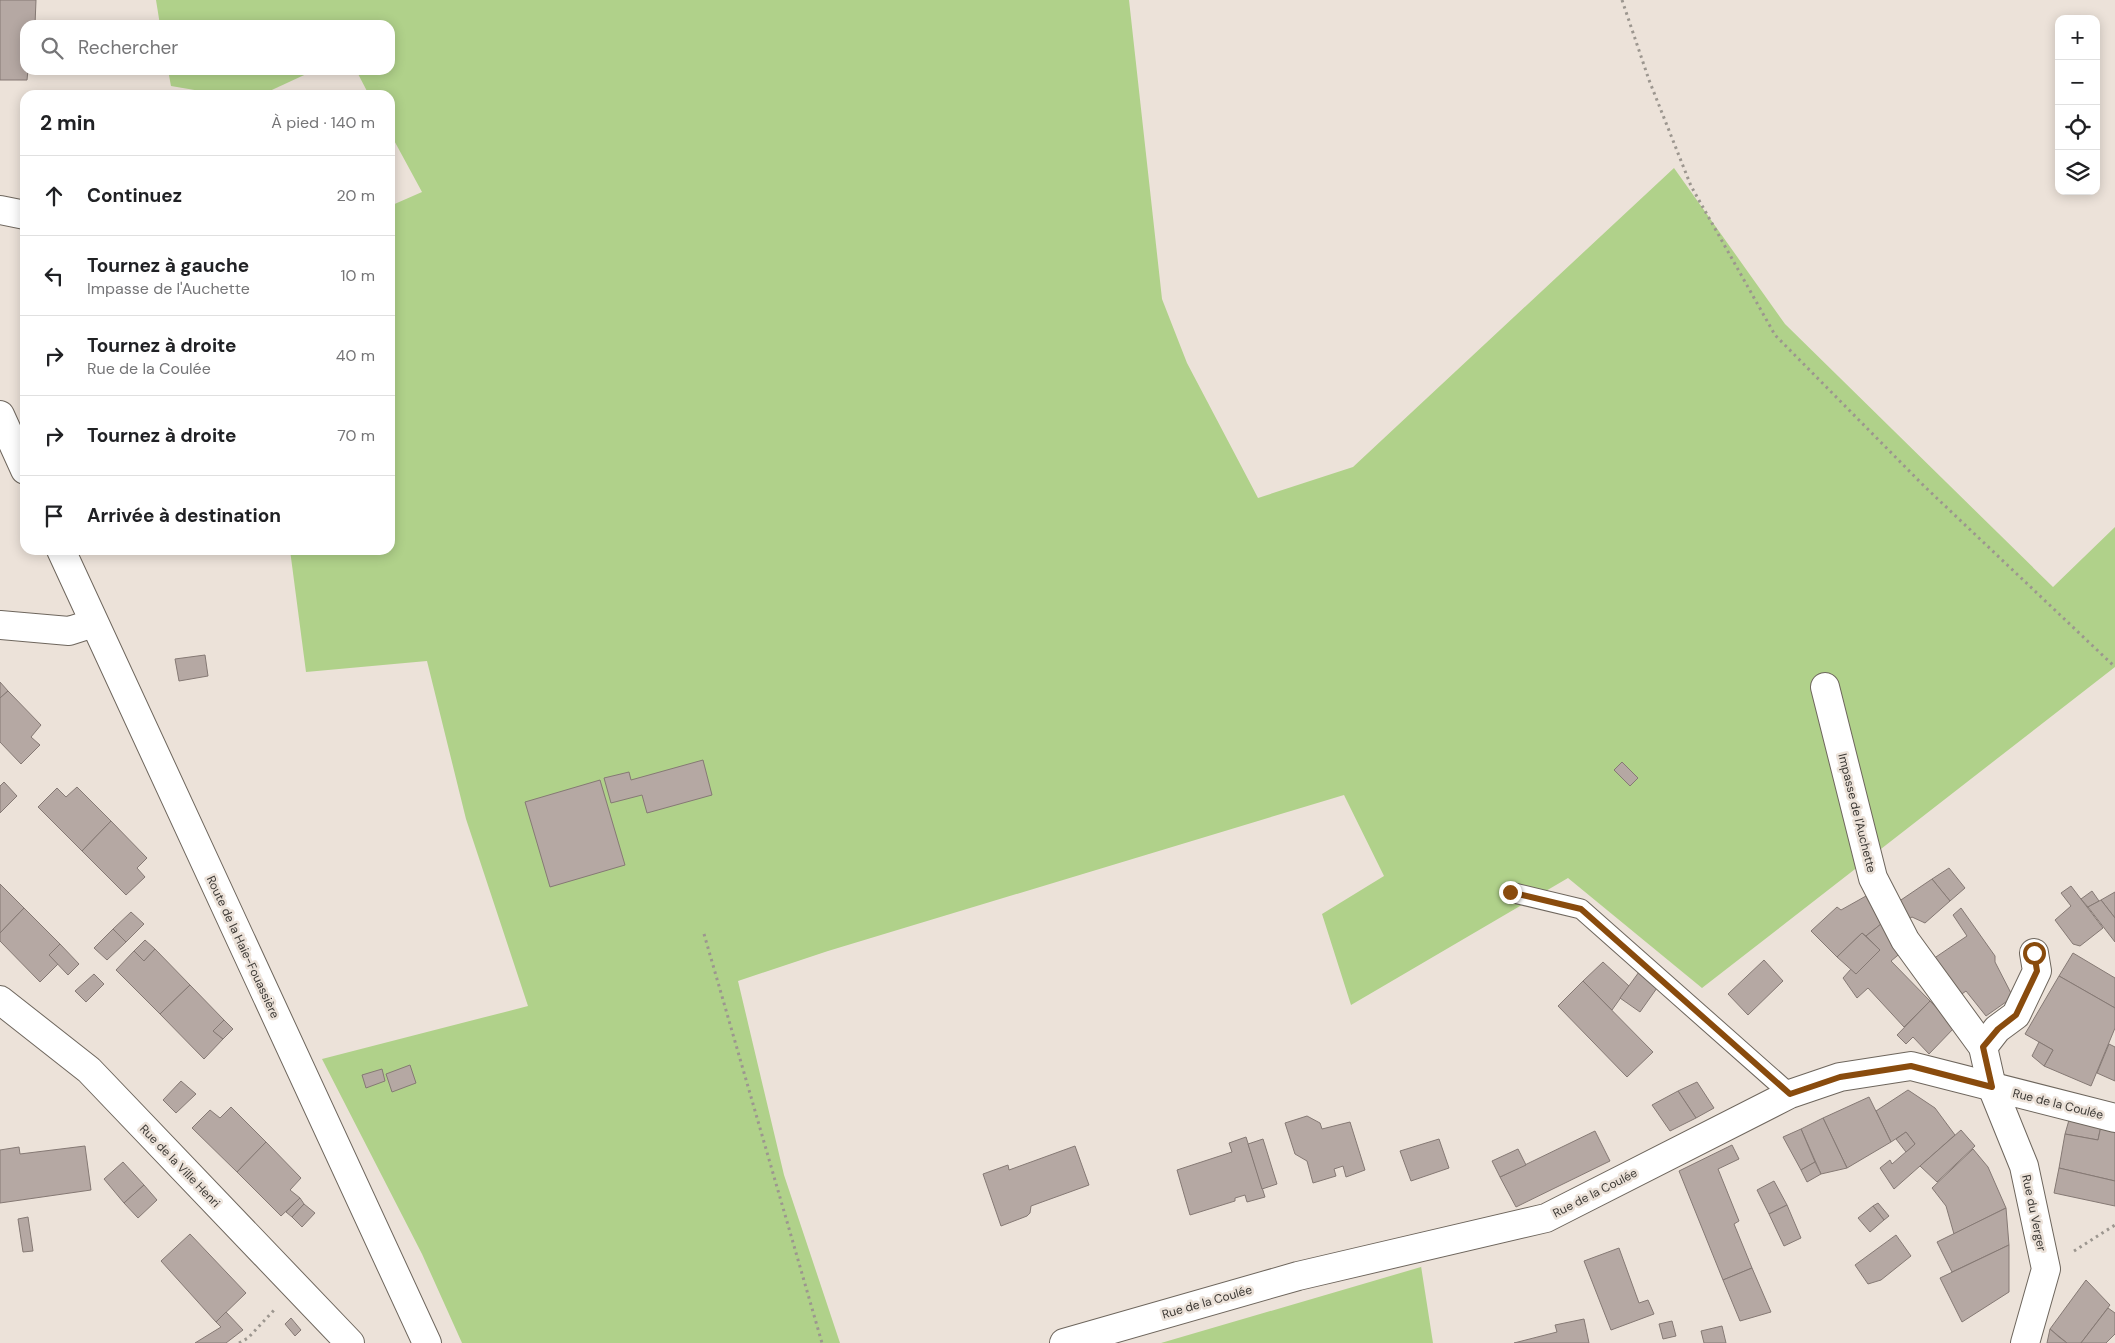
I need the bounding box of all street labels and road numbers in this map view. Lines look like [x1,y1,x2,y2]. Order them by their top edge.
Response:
street label: Impasse de l'Auchette [1834,752,1880,874]
street label: Route de la Haie-Fouassière [203,873,283,1021]
street label: Rue de la Coulée [2011,1085,2105,1123]
street label: Rue de la Ville Henri [136,1121,224,1211]
street label: Rue de la Coulée [1550,1165,1640,1221]
street label: Rue du Verger [2018,1173,2050,1253]
street label: Rue de la Coulée [1160,1281,1254,1322]

